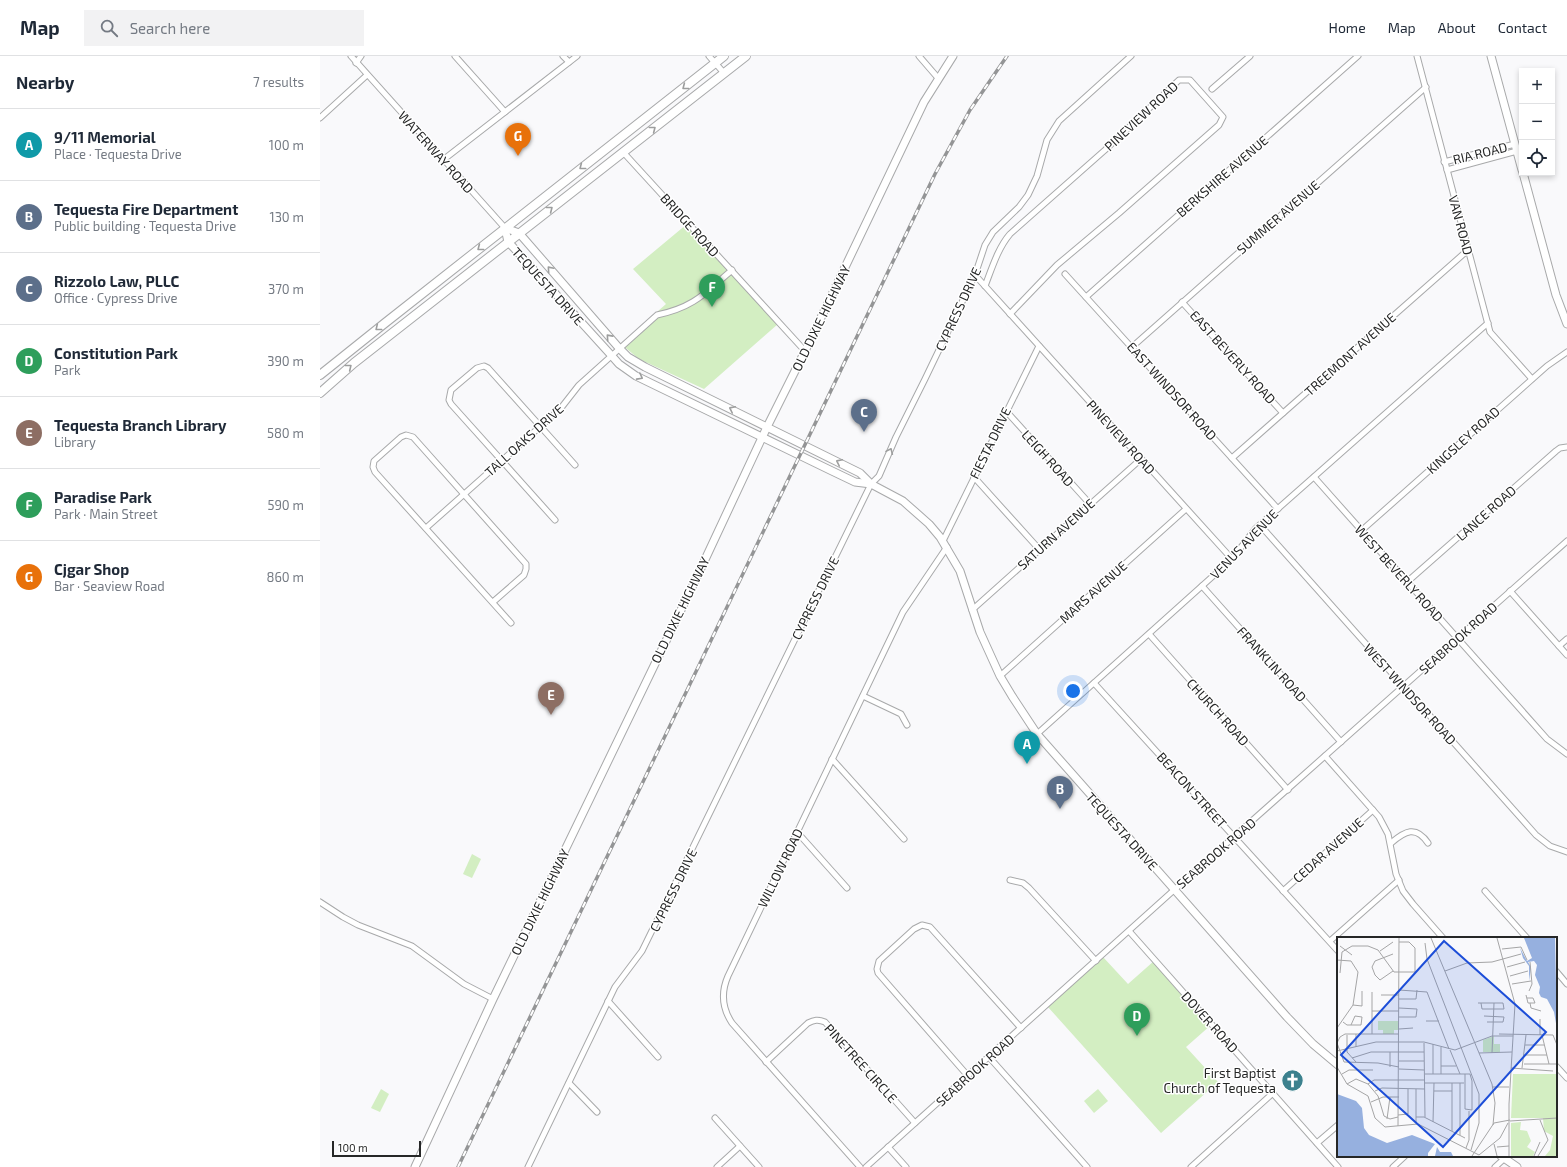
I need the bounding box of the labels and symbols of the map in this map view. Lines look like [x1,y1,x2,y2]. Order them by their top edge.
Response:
street label: PINEVIEW ROAD [1101,78,1181,154]
one-way arrow [682,82,689,89]
street label: WATERWAY ROAD [395,108,477,196]
pin: G [505,123,531,156]
one-way arrow [648,127,655,134]
street label: BERKSHIRE AVENUE [1173,132,1271,220]
street label: RIA ROAD [1451,139,1509,167]
one-way arrow [580,163,587,170]
street label: SUMMER AVENUE [1233,177,1323,257]
street label: BRIDGE ROAD [657,190,723,260]
street label: VAN ROAD [1445,193,1477,257]
one-way arrow [546,207,553,214]
one-way arrow [478,243,485,250]
street label: TEQUESTA DRIVE [509,244,587,328]
street label: OLD DIXIE HIGHWAY [788,262,854,374]
street label: CYPRESS DRIVE [932,265,984,353]
one-way arrow [547,267,554,274]
pin: F [699,274,725,307]
street label: EAST BEVERLY ROAD [1187,307,1279,407]
street label: TREEMONT AVENUE [1301,309,1399,399]
one-way arrow [375,323,383,330]
one-way arrow [607,334,614,341]
street label: EAST WINDSOR ROAD [1124,339,1220,443]
one-way arrow [344,365,352,372]
one-way arrow [635,372,643,380]
street label: PINEVIEW ROAD [1083,397,1159,477]
pin: C [851,399,877,432]
street label: TALL OAKS DRIVE [481,400,567,480]
street label: KINGSLEY ROAD [1423,403,1503,477]
street label: FIESTA DRIVE [966,405,1014,481]
one-way arrow [728,407,736,414]
street label: LEIGH ROAD [1018,426,1078,490]
one-way arrow [885,447,893,455]
one-way arrow [836,459,843,467]
street label: LANCE ROAD [1453,482,1519,544]
street label: SATURN AVENUE [1014,495,1098,573]
street label: VENUS AVENUE [1207,506,1281,582]
street label: WEST BEVERLY ROAD [1351,521,1447,625]
street label: OLD DIXIE HIGHWAY [647,554,713,666]
street label: CYPRESS DRIVE [788,554,842,642]
street label: MARS AVENUE [1056,557,1130,627]
street label: SEABROOK ROAD [1416,599,1500,677]
street label: FRANKLIN ROAD [1234,623,1310,705]
street label: WEST WINDSOR ROAD [1360,640,1460,748]
street label: CHURCH ROAD [1184,675,1252,749]
your location [1063,681,1083,701]
pin: E [538,682,564,715]
pin: A [1014,731,1040,764]
street label: BEACON STREET [1154,749,1230,831]
pin: B [1047,776,1073,809]
street label: TEQUESTA DRIVE [1083,789,1161,873]
street label: SEABROOK ROAD [1173,814,1259,892]
street label: CEDAR AVENUE [1289,814,1367,886]
street label: WILLOW ROAD [754,826,806,910]
street label: OLD DIXIE HIGHWAY [507,846,573,958]
street label: CYPRESS DRIVE [646,846,700,934]
inset map [1337,937,1557,1157]
street label: DOVER ROAD [1178,988,1242,1056]
pin: D [1124,1003,1150,1036]
street label: PINETREE CIRCLE [821,1020,901,1106]
street label: SEABROOK ROAD [933,1031,1017,1109]
place label: First Baptist Church of Tequesta [1164,1065,1276,1096]
church icon: First Baptist Church of Tequesta [1279,1067,1305,1093]
scale bar [332,1139,421,1158]

